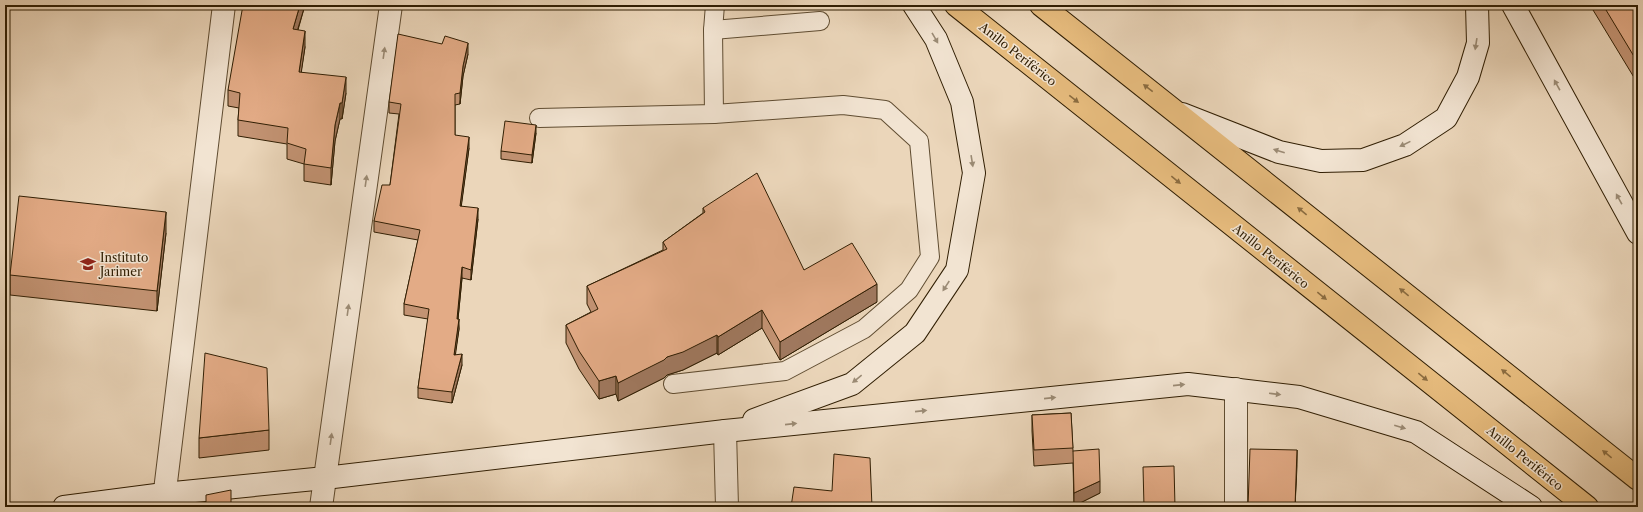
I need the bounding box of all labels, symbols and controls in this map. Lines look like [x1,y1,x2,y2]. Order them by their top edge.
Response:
street label: Anillo Periférico [976,19,1060,89]
one-way arrow [931,32,938,44]
one-way arrow [1473,38,1479,50]
one-way arrow [381,47,387,59]
one-way arrow [1554,79,1560,91]
one-way arrow [1142,84,1153,93]
one-way arrow [1069,95,1080,103]
one-way arrow [1399,141,1410,147]
one-way arrow [1272,148,1284,154]
one-way arrow [969,155,975,167]
one-way arrow [363,175,369,187]
one-way arrow [1171,176,1182,184]
one-way arrow [1616,193,1623,205]
one-way arrow [1297,207,1308,216]
street label: Anillo Periférico [1229,220,1312,291]
place label: Instituto Jarimer [98,250,148,279]
school or university icon: Instituto Jarimer [79,255,97,273]
one-way arrow [942,281,950,291]
one-way arrow [1399,288,1410,297]
one-way arrow [1316,291,1327,300]
one-way arrow [345,304,351,316]
one-way arrow [1500,369,1511,378]
one-way arrow [1418,372,1429,381]
one-way arrow [852,375,863,384]
one-way arrow [1173,381,1185,388]
one-way arrow [1269,391,1281,397]
one-way arrow [1044,394,1056,401]
one-way arrow [915,407,927,414]
one-way arrow [785,421,797,427]
street label: Anillo Periférico [1483,422,1566,493]
one-way arrow [1395,424,1407,430]
one-way arrow [328,433,334,445]
one-way arrow [1602,450,1613,459]

